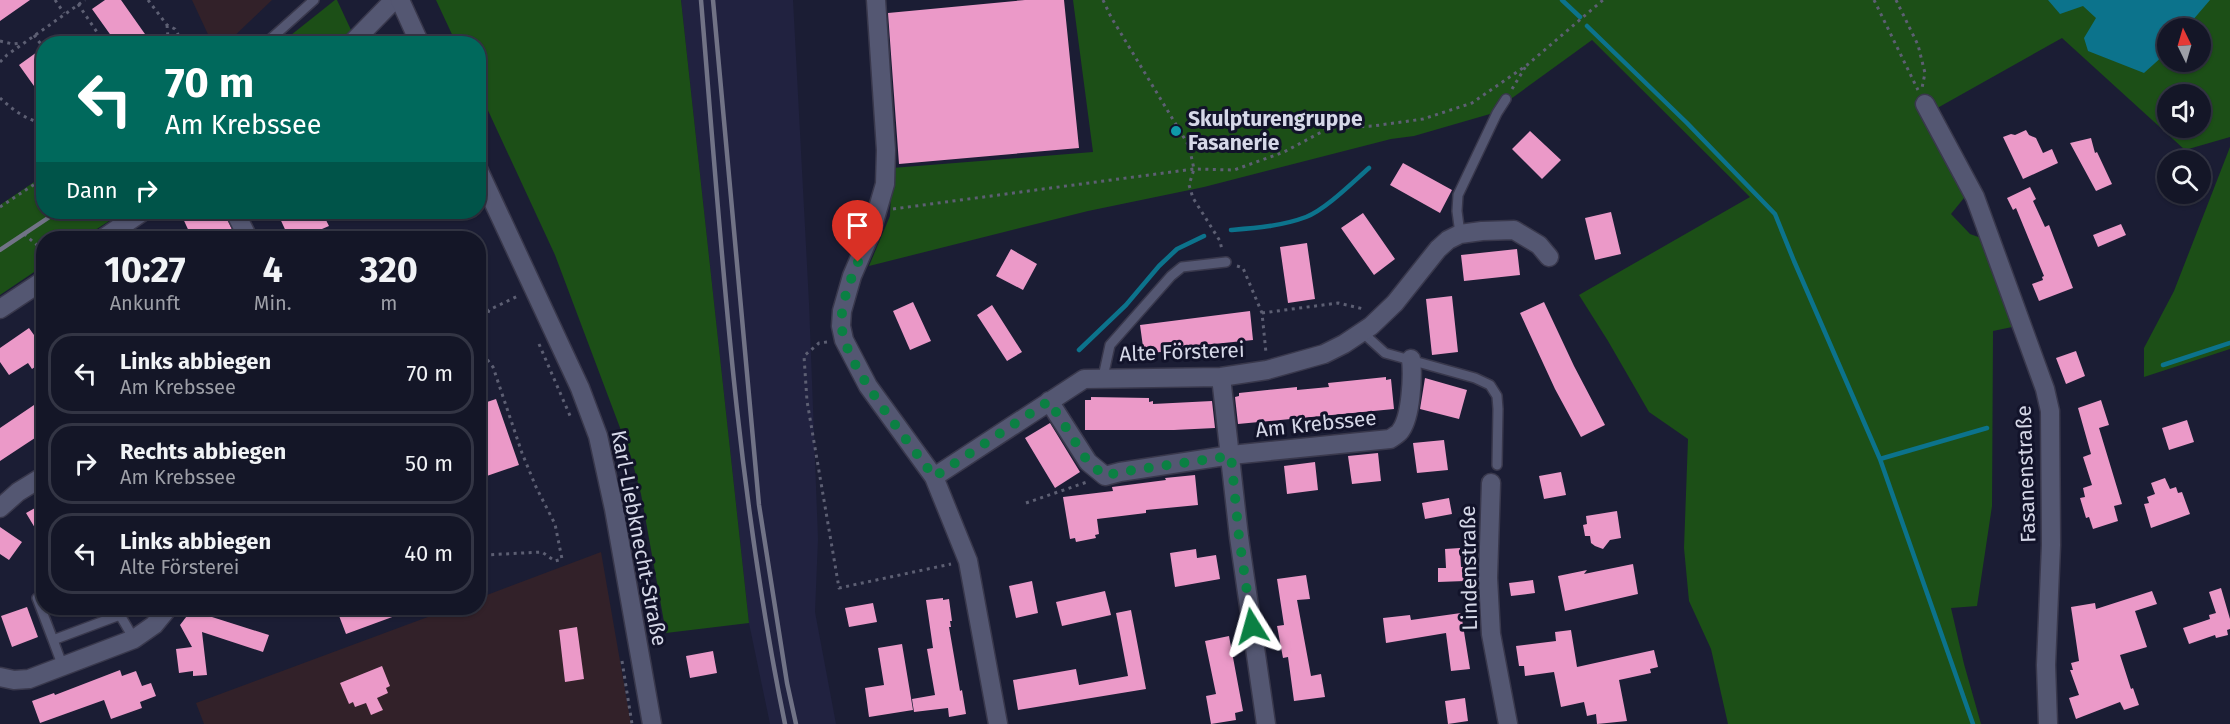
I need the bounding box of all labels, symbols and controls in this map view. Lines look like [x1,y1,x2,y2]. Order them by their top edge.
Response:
north arrow [2157,18,2211,72]
map controls [2157,18,2211,204]
text: 70 m [165,58,254,108]
icon: left [66,60,144,138]
button: sound [2157,84,2211,138]
place label: Skulpturengruppe Fasanerie [1188,106,1363,156]
text: Am Krebssee [165,109,321,141]
marker: Skulpturengruppe Fasanerie [1169,124,1183,138]
button: search [2157,150,2211,204]
icon: right [130,174,163,207]
text: Dann [66,177,118,204]
pin [832,200,883,262]
icon: arrive [841,209,874,242]
text: 10:27 [104,248,186,292]
text: 4 [263,248,283,292]
text: 320 [360,248,418,292]
text: Ankunft [110,291,180,315]
text: Min. [254,291,292,315]
text: m [380,291,397,315]
street label: Alte Försterei [1119,337,1245,367]
text: Links abbiegen [120,348,271,375]
icon: left [69,357,102,390]
text: 70 m [407,360,453,387]
text: Am Krebssee [120,375,236,399]
street label: Am Krebssee [1254,405,1378,443]
street label: Fasanenstraße [2011,405,2041,543]
street label: Karl-Liebknecht-Straße [605,428,673,648]
text: Rechts abbiegen [120,438,286,465]
icon: right [69,447,102,480]
text: 50 m [405,450,453,477]
text: Am Krebssee [120,465,236,489]
street label: Lindenstraße [1455,505,1483,631]
text: Links abbiegen [120,528,271,555]
icon: left [69,537,102,570]
text: 40 m [404,540,453,567]
text: Alte Försterei [120,555,239,579]
position arrow [1220,594,1284,658]

